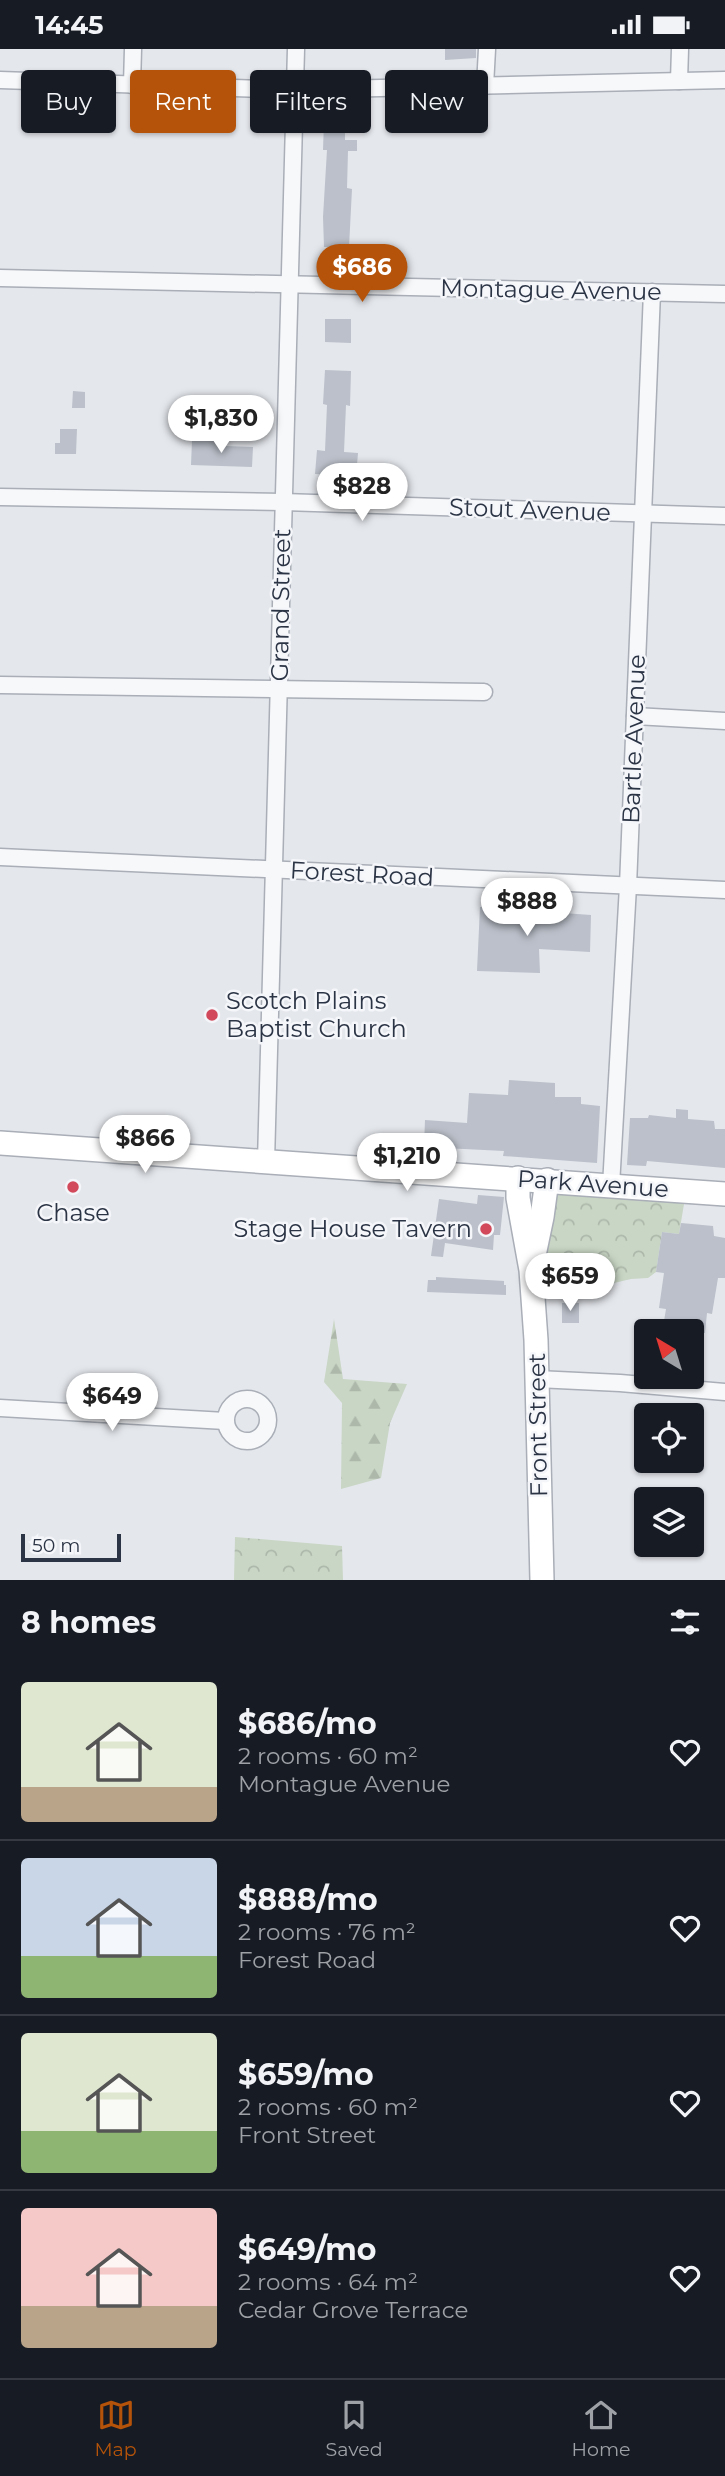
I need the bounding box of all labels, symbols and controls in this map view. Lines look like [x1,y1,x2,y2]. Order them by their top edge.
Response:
text: 14:45 [35,9,104,41]
chip: Buy [21,70,116,133]
chip: Rent [130,70,236,133]
chip: Filters [250,70,371,133]
chip: New [385,70,488,133]
pin: $686 [321,245,403,304]
text: $686 [332,253,392,281]
street label: Montague Avenue [440,273,662,306]
pin: $1,830 [164,395,278,455]
text: $1,830 [184,404,258,432]
pin: $828 [321,463,403,523]
text: $828 [333,472,391,500]
street label: Stout Avenue [449,492,611,527]
street label: Grand Street [265,528,296,682]
street label: Bartle Avenue [616,654,651,824]
street label: Forest Road [289,855,435,892]
pin: $888 [486,879,568,938]
text: $888 [497,887,557,915]
place label: Scotch Plains Baptist Church [226,986,407,1043]
marker: Scotch Plains Baptist Church [204,1007,220,1023]
pin: $866 [104,1115,186,1175]
text: $866 [115,1124,175,1152]
pin: $1,210 [350,1133,464,1193]
text: $1,210 [373,1142,441,1170]
street label: Park Avenue [516,1164,670,1203]
marker: Chase [65,1179,81,1195]
place label: Chase [36,1198,110,1227]
place label: Stage House Tavern [234,1214,472,1243]
marker: Stage House Tavern [478,1221,494,1237]
pin: $659 [529,1253,611,1313]
text: $659 [541,1262,599,1290]
north arrow [634,1319,704,1389]
map controls [634,1319,704,1557]
street label: Front Street [522,1352,553,1497]
pin: $649 [71,1373,153,1433]
text: $649 [82,1382,142,1410]
button: locate [634,1403,704,1473]
button: layers [634,1487,704,1557]
scale bar [21,1531,121,1563]
text: 50 m [32,1534,80,1557]
icon: filters [666,1603,704,1641]
text: 8 homes [21,1604,156,1641]
text: $686/mo [238,1705,377,1742]
icon: home [77,1710,161,1794]
icon: heart [666,1733,704,1771]
text: 2 rooms · 60 m² [238,1742,418,1770]
text: Montague Avenue [238,1770,450,1798]
text: $888/mo [238,1881,378,1918]
icon: home [77,1886,161,1970]
icon: heart [666,1909,704,1947]
text: 2 rooms · 76 m² [238,1918,416,1946]
text: Forest Road [238,1946,376,1974]
text: $659/mo [238,2056,374,2093]
icon: home [77,2061,161,2145]
icon: heart [666,2084,704,2122]
text: 2 rooms · 60 m² [238,2093,418,2121]
text: Front Street [238,2121,376,2149]
text: $649/mo [238,2231,376,2268]
icon: home [77,2236,161,2320]
icon: heart [666,2259,704,2297]
text: 2 rooms · 64 m² [238,2268,418,2296]
text: Cedar Grove Terrace [238,2296,468,2324]
tab: Map [94,2396,137,2461]
tab: Saved [326,2396,383,2461]
tab: Home [572,2396,631,2461]

